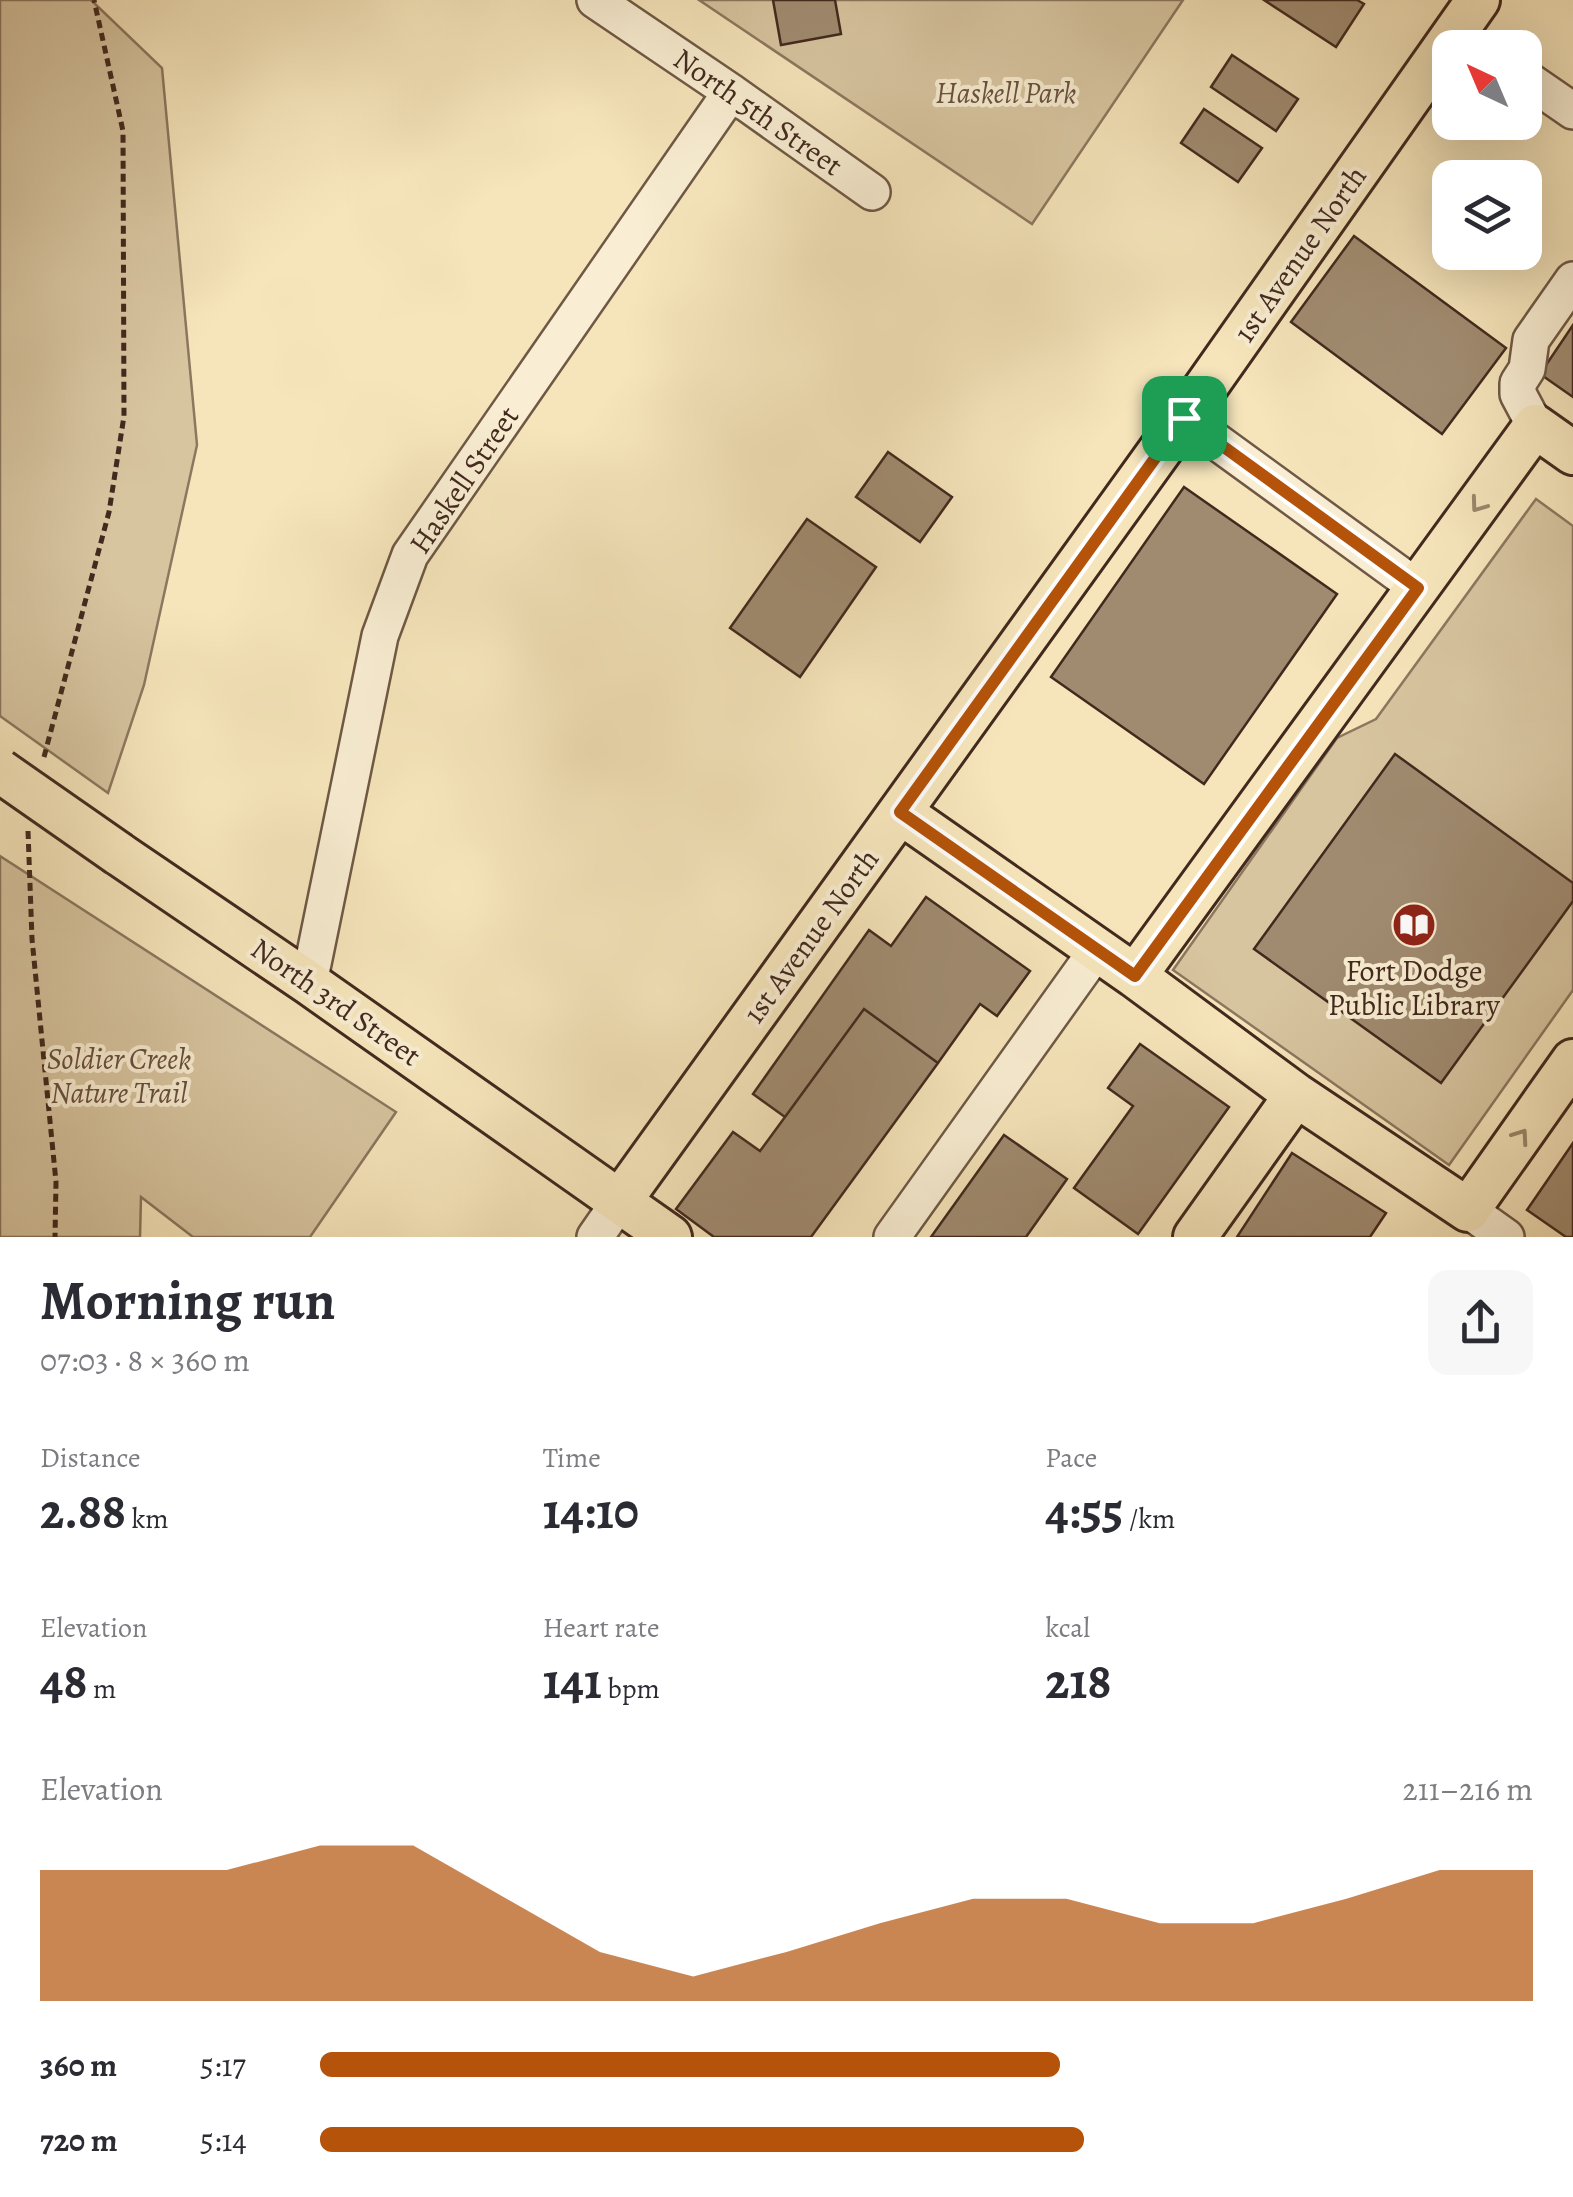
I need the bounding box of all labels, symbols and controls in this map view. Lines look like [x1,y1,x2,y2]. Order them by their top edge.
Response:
north arrow [1432,30,1542,140]
map controls [1432,30,1542,270]
street label: North 5th Street [666,39,851,185]
park label: Haskell Park [936,73,1076,113]
street label: 1st Avenue North [1224,158,1376,350]
button: layers [1432,160,1542,270]
pin [1142,376,1227,461]
icon: arrive [1157,391,1212,446]
street label: Haskell Street [400,398,528,562]
one-way arrow [1472,494,1490,512]
street label: 1st Avenue North [734,841,888,1031]
library icon: Fort Dodge Public Library [1391,902,1437,948]
street label: North 3rd Street [243,929,429,1075]
place label: Fort Dodge Public Library [1328,951,1501,1025]
park label: Soldier Creek Nature Trail [47,1039,191,1113]
one-way arrow [1509,1129,1527,1147]
text: Morning run [40,1263,335,1338]
button: share [1428,1270,1533,1375]
text: 07:03 · 8 × 360 m [40,1338,250,1382]
text: Distance [40,1439,140,1477]
text: Time [543,1439,601,1477]
text: Pace [1045,1439,1097,1477]
text: 2.88 [40,1477,126,1545]
text: 14:10 [543,1477,639,1545]
text: 4:55 [1045,1477,1123,1545]
text: km [126,1500,169,1538]
text: /km [1123,1500,1175,1538]
text: Elevation [40,1609,147,1647]
text: Heart rate [543,1609,660,1647]
text: kcal [1045,1609,1090,1647]
text: 48 [40,1647,88,1715]
text: 141 [543,1647,602,1715]
text: 218 [1045,1647,1111,1715]
text: m [88,1670,116,1708]
text: bpm [602,1670,660,1708]
text: Elevation [40,1767,163,1811]
text: 211–216 m [1403,1767,1533,1811]
text: 360 m [40,2043,117,2087]
text: 5:17 [200,2043,246,2087]
text: 720 m [40,2118,118,2162]
text: 5:14 [200,2118,247,2162]

